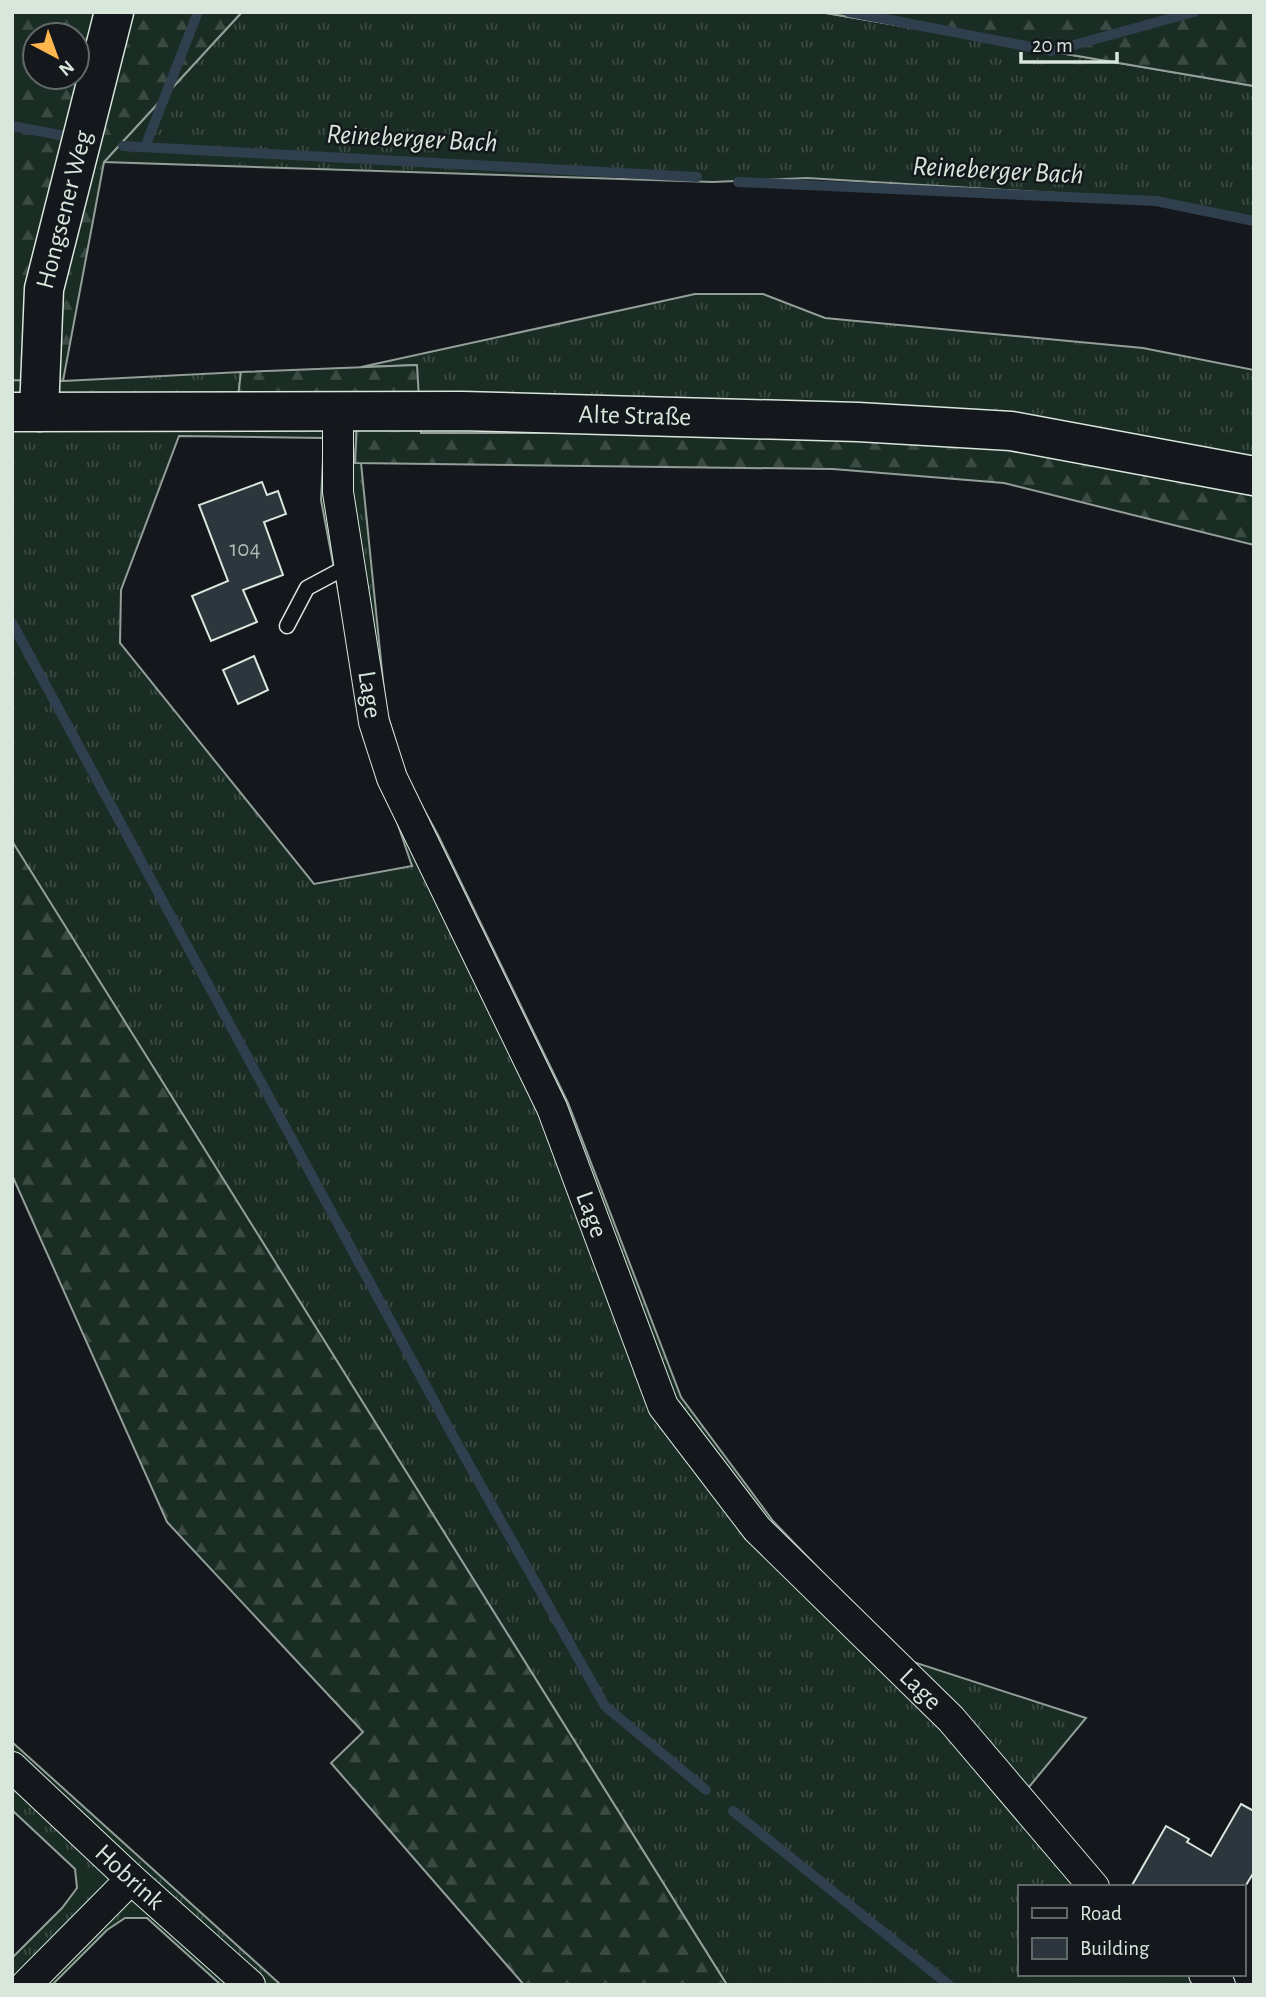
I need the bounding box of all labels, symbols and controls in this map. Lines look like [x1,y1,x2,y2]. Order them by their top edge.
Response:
north arrow [21,21,91,91]
scale bar [1021,21,1117,65]
text: 20 m [1032,35,1073,56]
text: N [55,56,77,79]
water label: Reineberger Bach [326,121,498,157]
street label: Hongsener Weg [32,128,97,291]
water label: Reineberger Bach [912,153,1084,189]
street label: Alte Straße [578,401,692,430]
house number: 104 [229,538,261,561]
street label: Lage [353,669,386,720]
street label: Lage [571,1188,612,1241]
street label: Lage [894,1663,947,1715]
street label: Hobrink [90,1839,169,1915]
legend [1018,1885,1245,1976]
text: Road [1080,1903,1122,1924]
text: Building [1080,1938,1150,1959]

